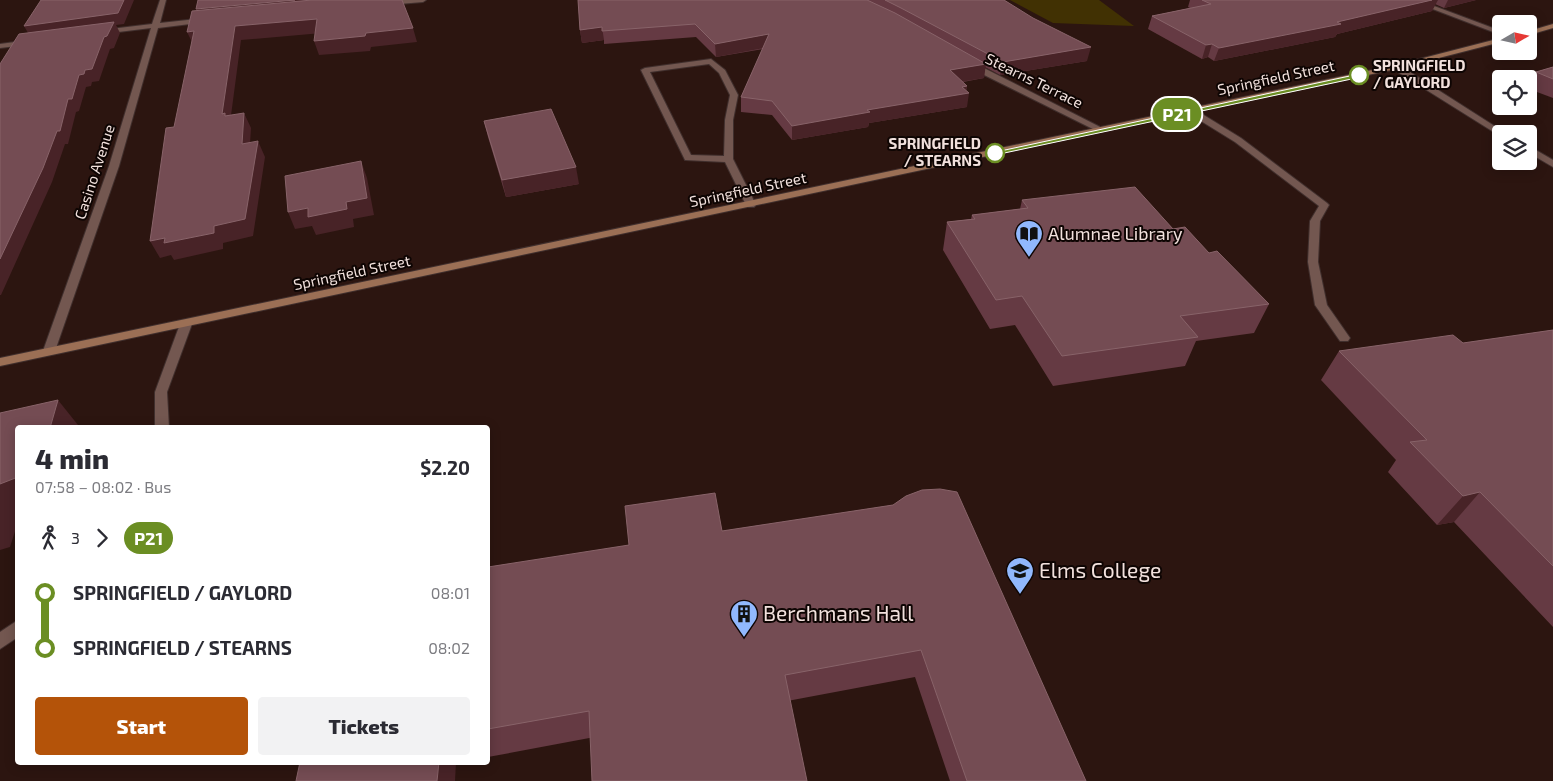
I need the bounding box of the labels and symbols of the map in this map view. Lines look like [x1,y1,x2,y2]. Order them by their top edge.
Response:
north arrow [1492,15,1538,60]
street label: Stearns Terrace [983,49,1086,111]
street label: Springfield Street [1216,56,1336,98]
place label: SPRINGFIELD / GAYLORD [1373,56,1465,91]
marker: SPRINGFIELD / GAYLORD [1349,65,1369,85]
line badge: P21 [1148,98,1206,130]
street label: Casino Avenue [70,122,118,221]
place label: SPRINGFIELD / STEARNS [889,134,981,169]
marker: SPRINGFIELD / STEARNS [985,143,1005,163]
street label: Springfield Street [688,168,808,210]
library icon: Alumnae Library [1014,219,1044,258]
place label: Alumnae Library [1048,222,1183,244]
street label: Springfield Street [292,251,412,293]
school or university icon: Elms College [1005,556,1035,595]
place label: Elms College [1039,557,1161,582]
building icon: Berchmans Hall [729,599,759,638]
place label: Berchmans Hall [763,600,914,625]

